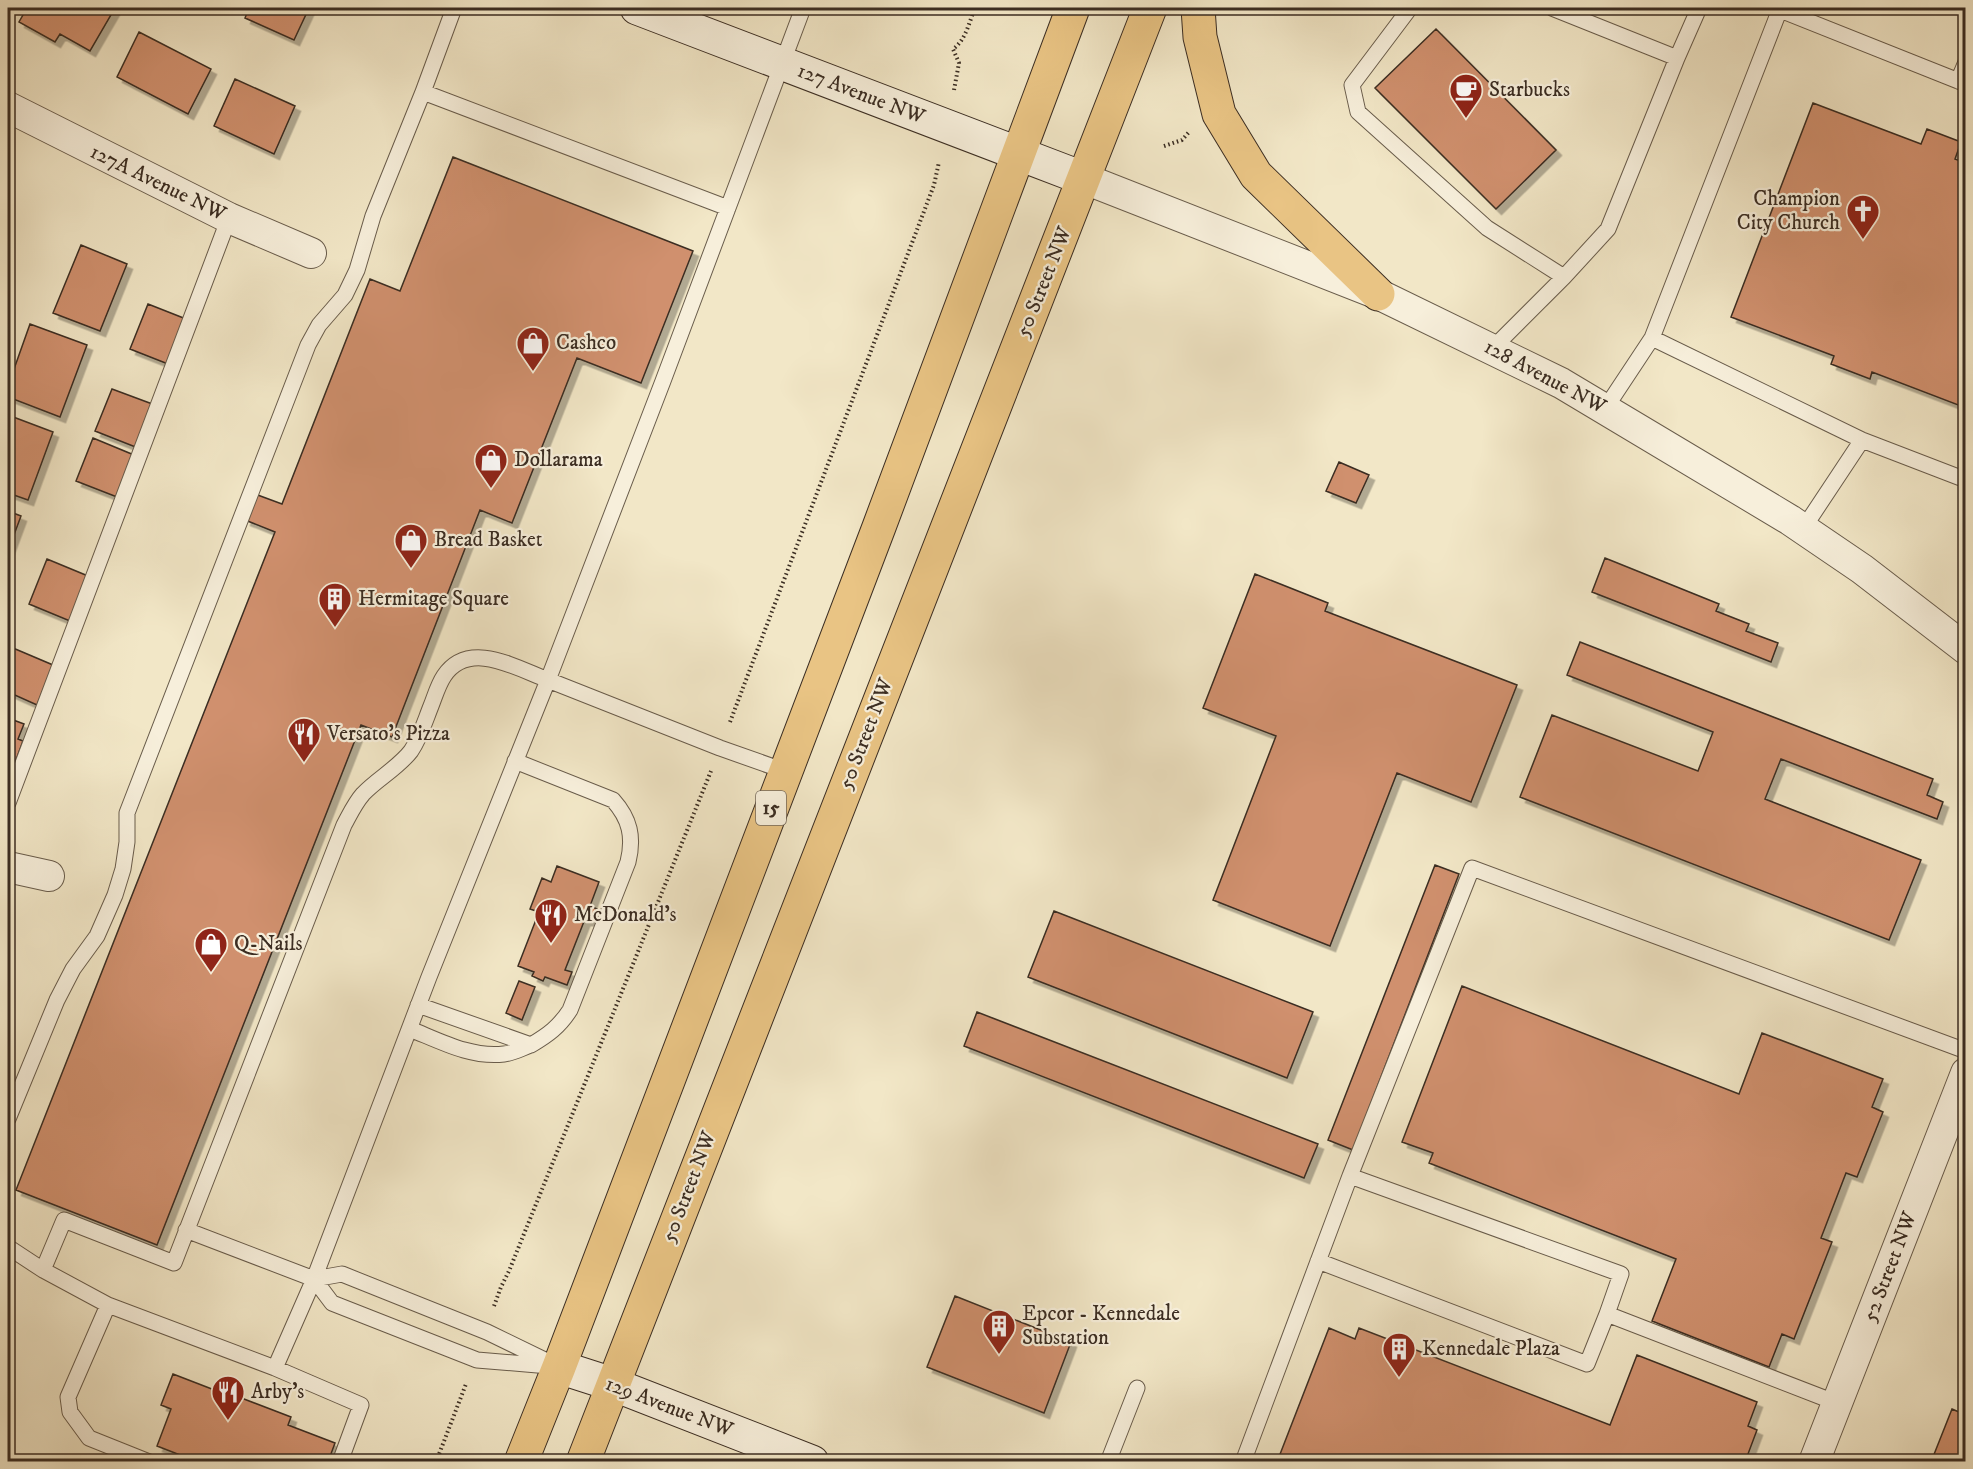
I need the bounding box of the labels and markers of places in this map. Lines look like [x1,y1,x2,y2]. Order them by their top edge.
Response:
cafe icon: Starbucks [1448,72,1484,119]
place label: Starbucks [1489,77,1570,103]
place label: Champion City Church [1737,186,1840,236]
church icon: Champion City Church [1845,193,1881,240]
shop icon: Cashco [515,325,551,372]
place label: Cashco [556,330,616,356]
shop icon: Dollarama [473,442,509,489]
place label: Dollarama [514,447,603,473]
shop icon: Bread Basket [393,522,429,569]
place label: Bread Basket [434,527,543,553]
building icon: Hermitage Square [317,581,353,628]
place label: Hermitage Square [358,586,509,612]
restaurant icon: Versato's Pizza [286,716,322,763]
place label: Versato's Pizza [326,721,450,747]
restaurant icon: McDonald's [533,897,569,944]
place label: McDonald's [574,902,677,928]
shop icon: Q-Nails [193,926,229,973]
place label: Q-Nails [234,931,303,957]
place label: Epcor - Kennedale Substation [1022,1301,1180,1351]
building icon: Epcor - Kennedale Substation [981,1308,1017,1355]
building icon: Kennedale Plaza [1381,1331,1417,1378]
place label: Kennedale Plaza [1422,1336,1560,1362]
restaurant icon: Arby's [210,1374,246,1421]
place label: Arby's [251,1379,304,1405]

